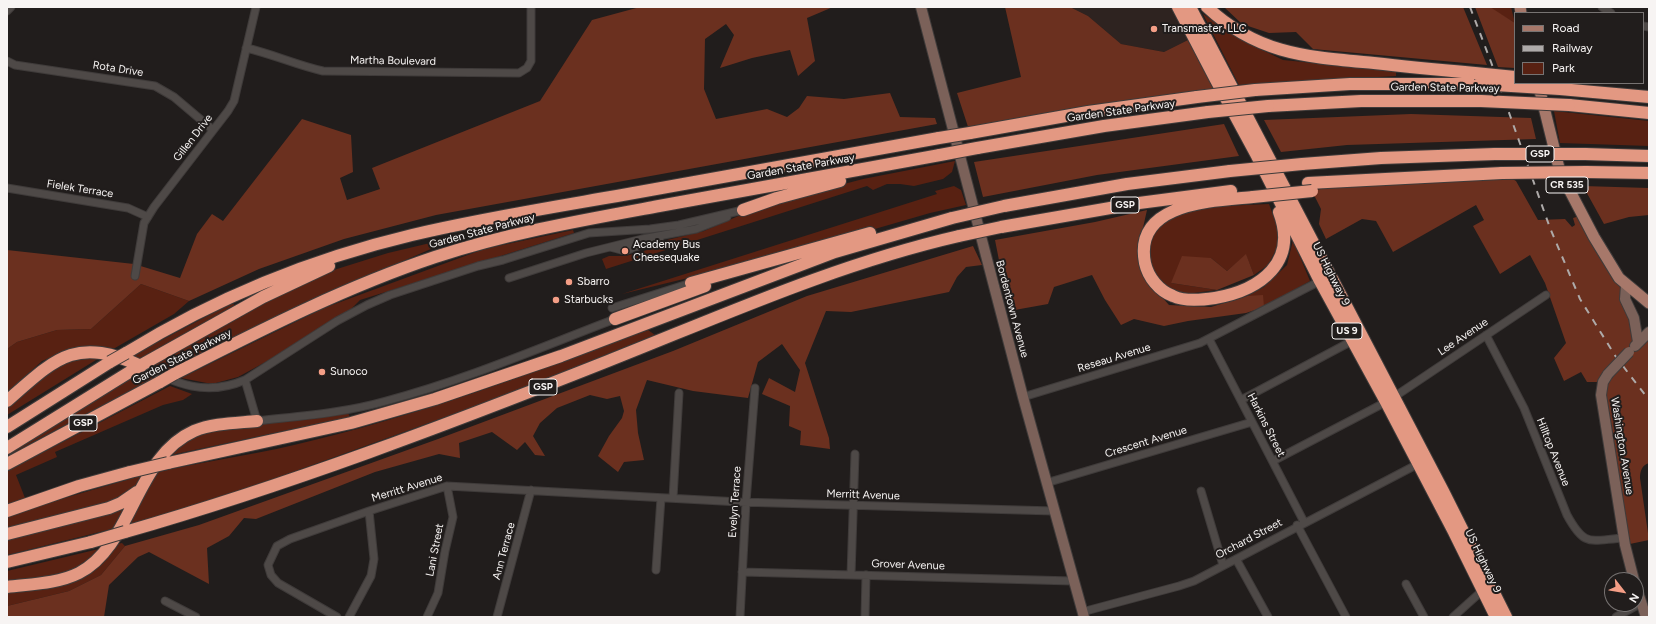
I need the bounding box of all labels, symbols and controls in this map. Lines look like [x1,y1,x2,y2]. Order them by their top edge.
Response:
legend [1514,12,1644,84]
text: Road [1552,21,1580,35]
place label: Transmaster, LLC [1162,22,1247,36]
marker: Transmaster, LLC [1149,24,1159,34]
text: Railway [1552,41,1593,55]
street label: Martha Boulevard [350,54,436,68]
street label: Rota Drive [92,58,144,80]
text: Park [1552,61,1575,75]
street label: Garden State Parkway [1390,80,1500,96]
street label: Garden State Parkway [1066,97,1176,125]
street label: Gillen Drive [171,112,215,164]
road number: GSP [1526,146,1554,162]
street label: Garden State Parkway [746,151,856,183]
street label: Fielek Terrace [46,177,114,201]
road number: CR 535 [1546,177,1588,193]
road number: GSP [1111,197,1139,213]
street label: Garden State Parkway [428,211,536,251]
place label: Academy Bus Cheesequake [633,238,700,264]
street label: US Highway 9 [1309,240,1353,308]
marker: Academy Bus Cheesequake [620,246,630,256]
street label: Bordentown Avenue [993,259,1031,359]
place label: Sbarro [577,275,610,289]
marker: Sbarro [564,277,574,287]
place label: Starbucks [564,293,613,307]
marker: Starbucks [551,295,561,305]
street label: Lee Avenue [1435,315,1491,359]
road number: US 9 [1332,323,1362,339]
street label: Garden State Parkway [130,326,234,388]
street label: Reseau Avenue [1076,341,1152,375]
place label: Sunoco [330,365,368,379]
marker: Sunoco [317,367,327,377]
road number: GSP [529,379,557,395]
street label: Harkins Street [1244,391,1288,459]
street label: Washington Avenue [1608,396,1636,496]
road number: GSP [69,415,97,431]
street label: Hilltop Avenue [1533,416,1573,488]
street label: Crescent Avenue [1103,423,1189,461]
street label: Evelyn Terrace [726,466,744,538]
street label: Merritt Avenue [370,471,444,505]
street label: Merritt Avenue [826,487,900,503]
street label: Orchard Street [1213,516,1285,562]
street label: Ann Terrace [490,521,518,581]
street label: Lani Street [423,522,447,578]
street label: US Highway 9 [1462,527,1504,595]
street label: Grover Avenue [871,557,945,573]
north arrow [1604,572,1644,612]
text: N [1626,591,1642,605]

